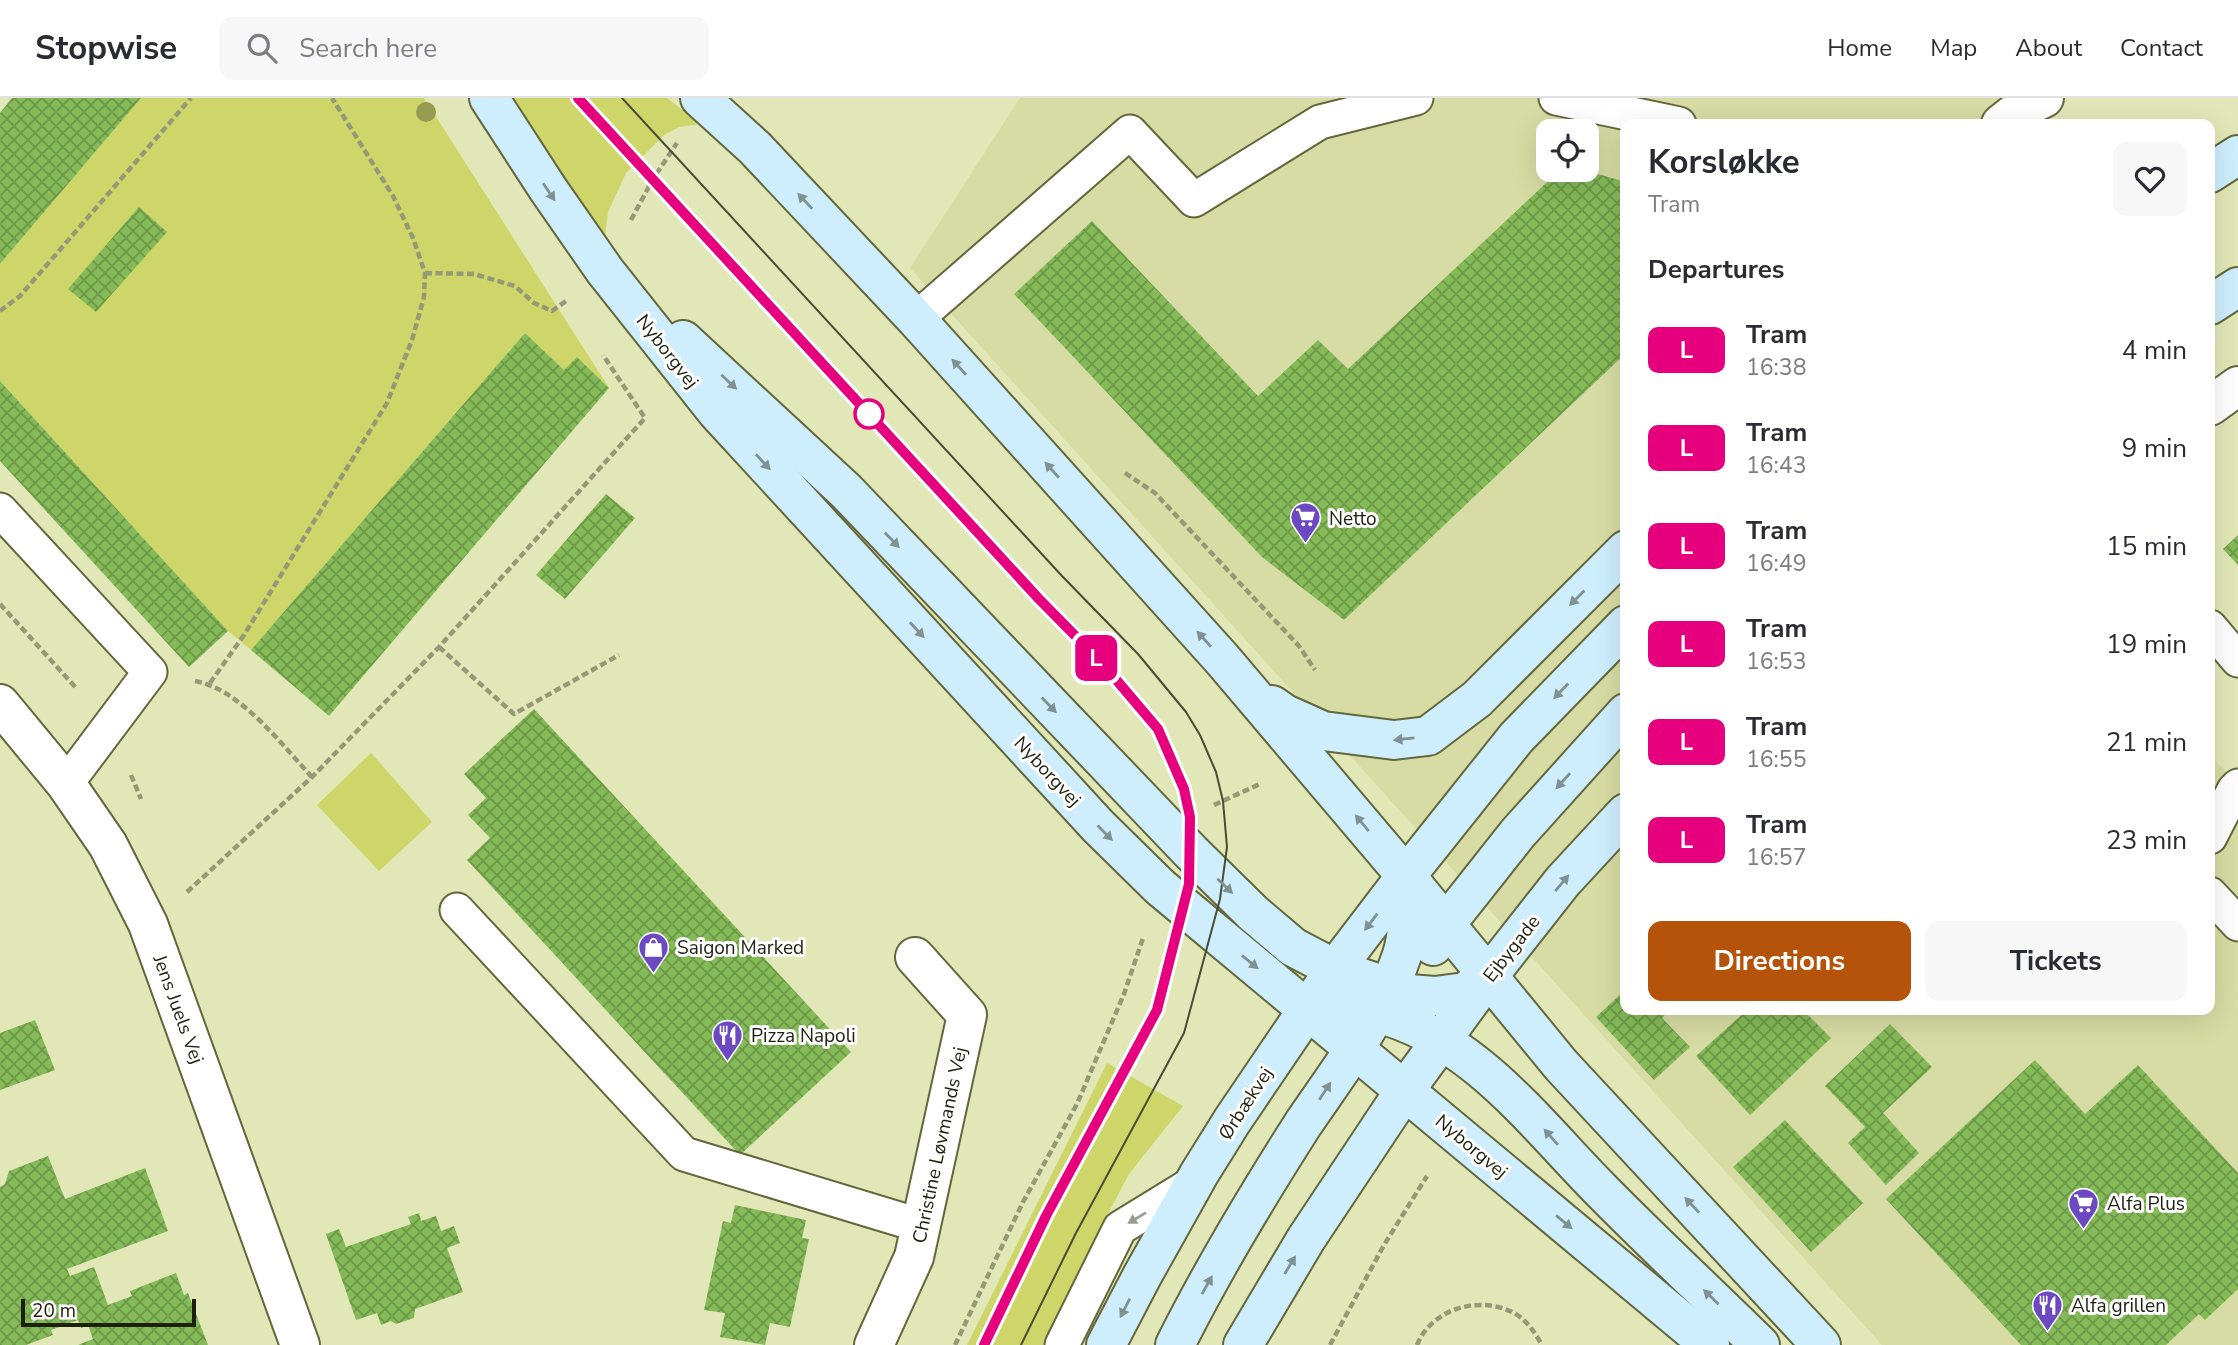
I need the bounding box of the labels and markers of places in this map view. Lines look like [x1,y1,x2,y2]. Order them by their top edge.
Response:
unlabelled marker [854,399,884,429]
supermarket icon: Netto [1289,501,1323,545]
place label: Netto [1329,506,1377,532]
shop icon: Saigon Marked [637,930,671,974]
place label: Saigon Marked [677,935,804,961]
restaurant icon: Pizza Napoli [711,1018,745,1062]
place label: Pizza Napoli [751,1023,856,1049]
supermarket icon: Alfa Plus [2067,1186,2101,1230]
place label: Alfa Plus [2107,1191,2185,1217]
restaurant icon: Alfa grillen [2031,1288,2065,1332]
place label: Alfa grillen [2071,1293,2166,1319]

